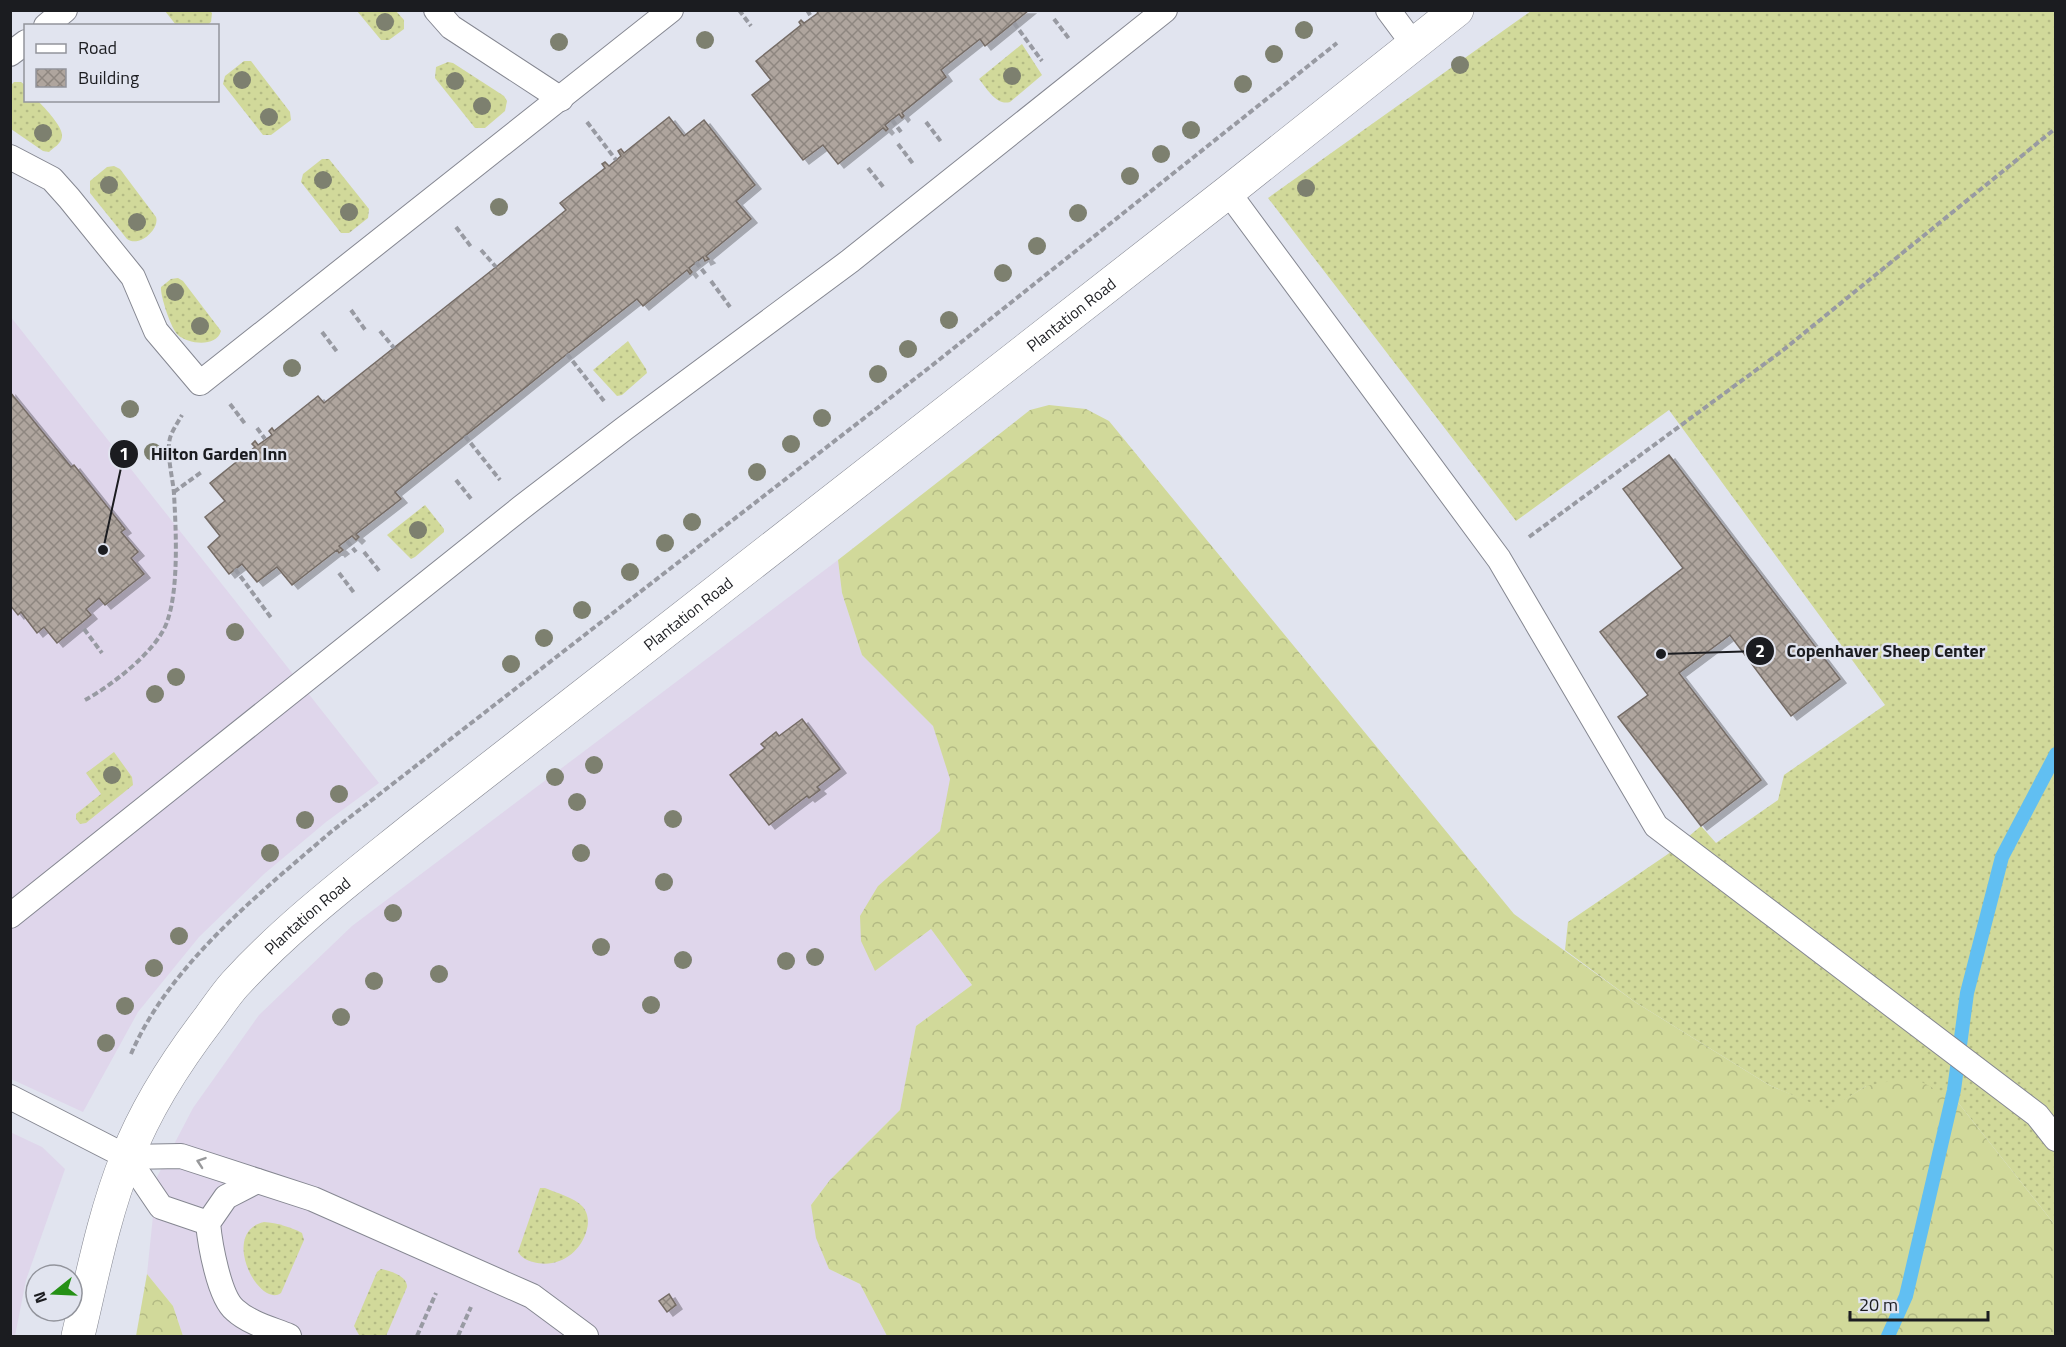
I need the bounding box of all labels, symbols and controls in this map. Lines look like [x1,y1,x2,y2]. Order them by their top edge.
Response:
legend [24,24,219,102]
text: Road [78,34,117,61]
text: Building [78,64,139,91]
street label: Plantation Road [1021,272,1121,357]
callout: Hilton Garden Inn [109,436,300,472]
text: 1 [119,440,129,467]
text: Hilton Garden Inn [151,440,287,467]
street label: Plantation Road [638,571,738,656]
callout: Copenhaver Sheep Center [1745,633,1998,669]
text: 2 [1755,637,1765,664]
text: Copenhaver Sheep Center [1787,637,1986,664]
street label: Plantation Road [259,871,356,960]
one-way arrow [196,1157,207,1170]
north arrow [24,1263,84,1323]
scale bar [1850,1284,1988,1322]
text: N [27,1289,53,1307]
text: 20 m [1859,1291,1898,1318]

